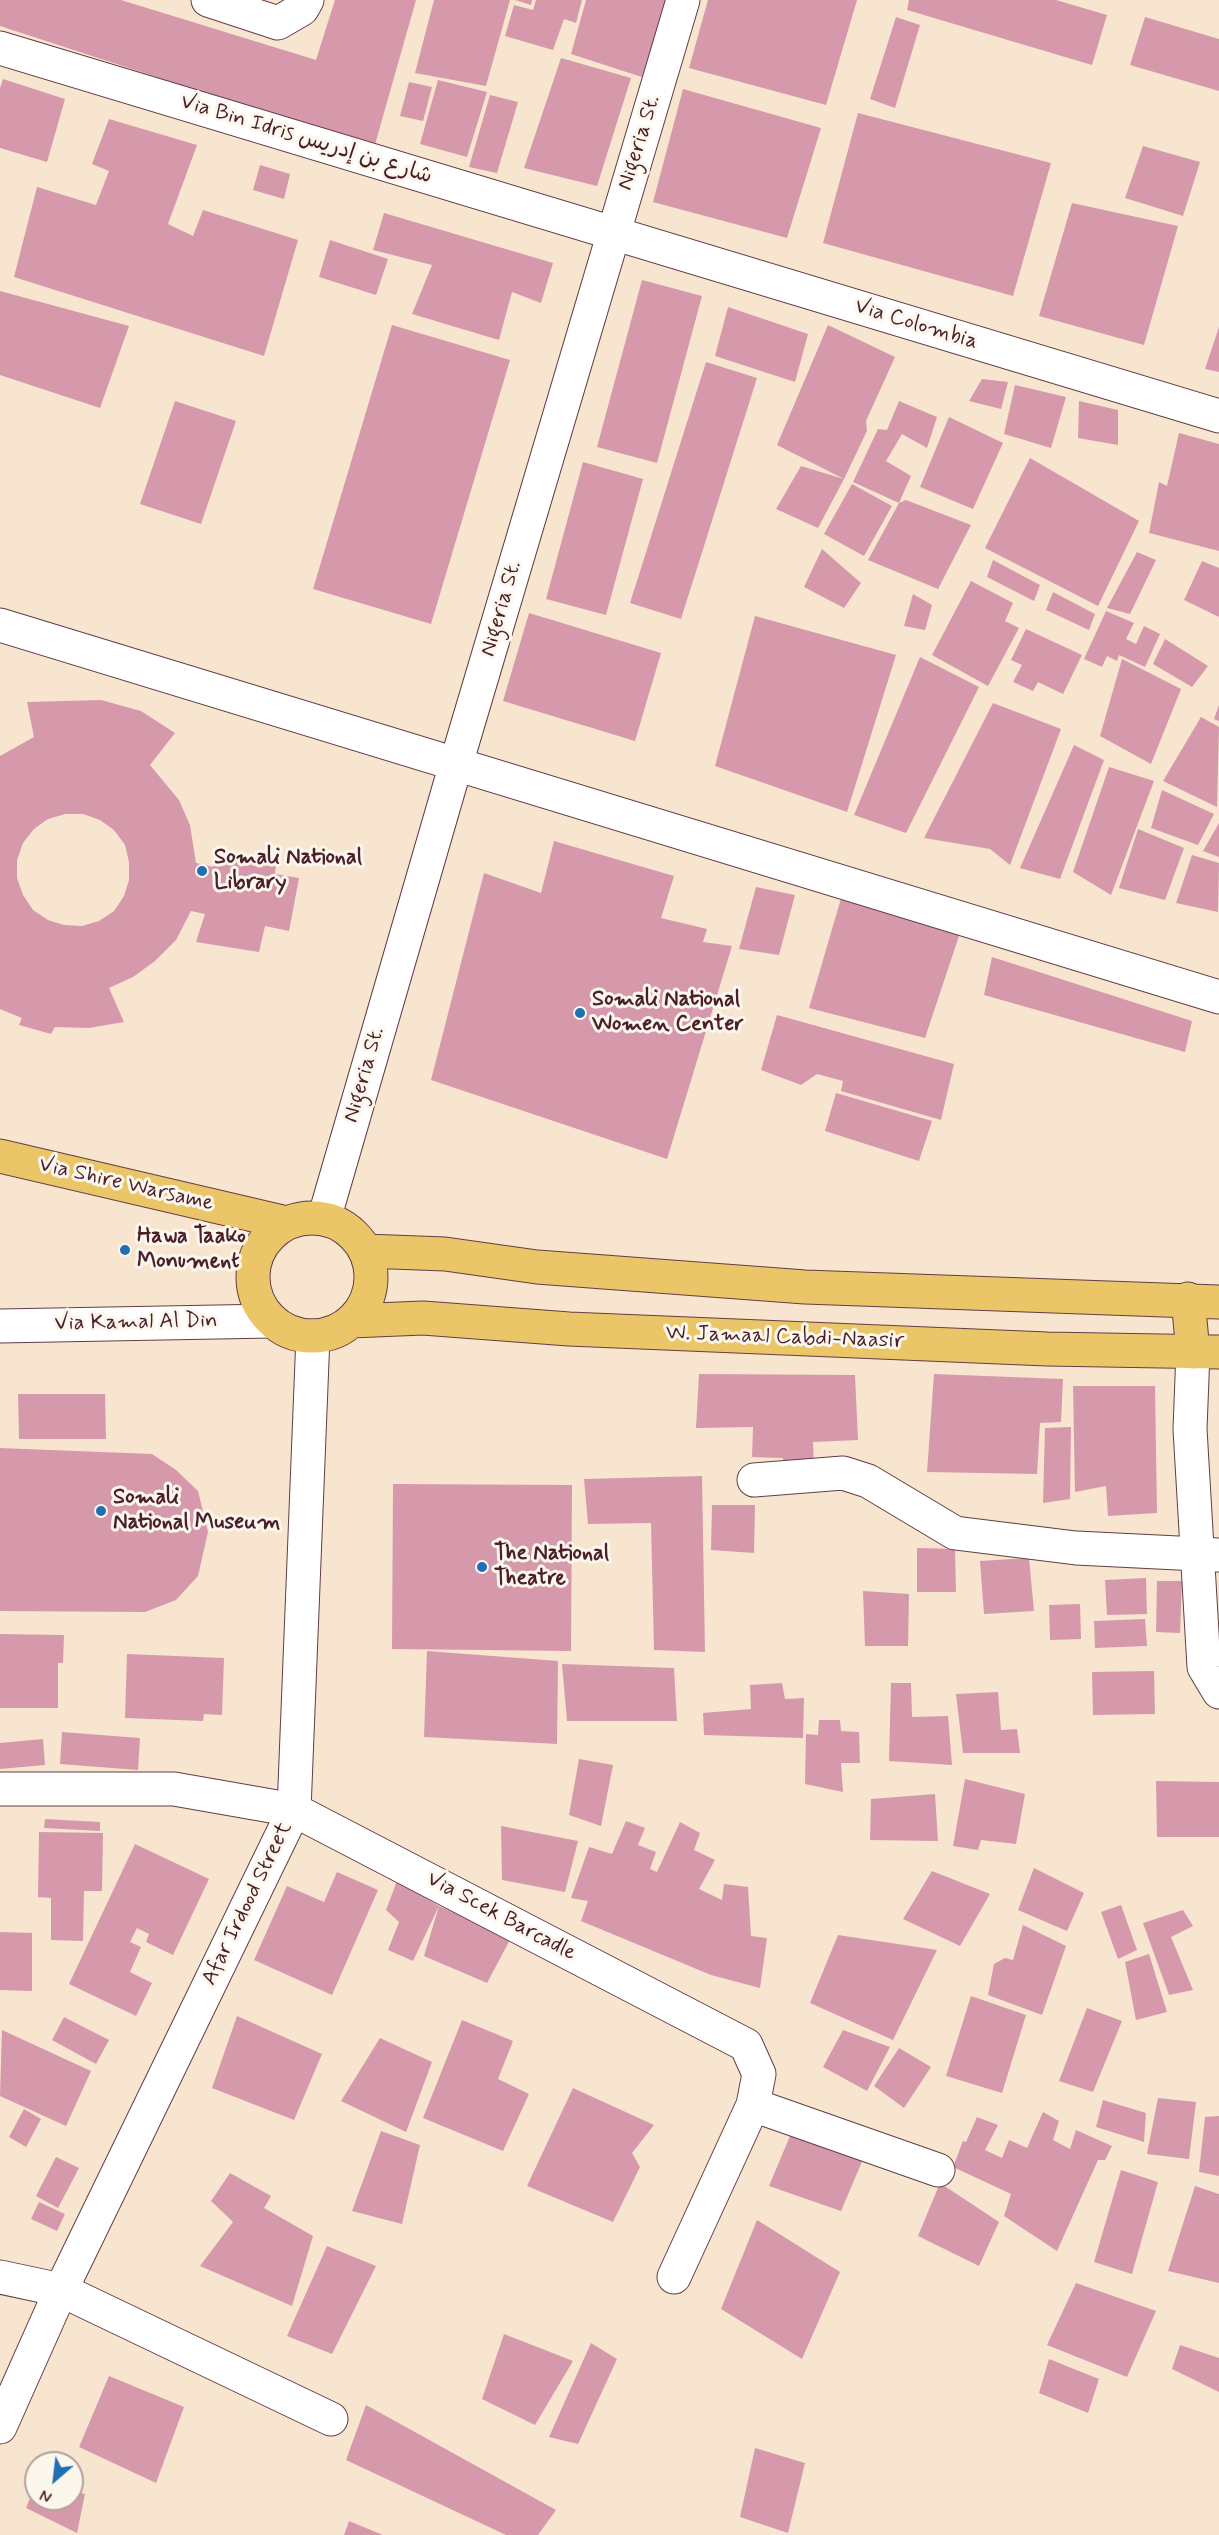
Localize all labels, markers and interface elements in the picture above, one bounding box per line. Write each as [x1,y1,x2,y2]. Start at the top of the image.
street label: Via Bin Idris شارع بن إدريس [177,89,435,191]
street label: Nigeria St. [613,92,667,194]
street label: Via Colombia [851,294,981,356]
street label: Nigeria St. [476,558,528,660]
place label: Somali National Library [214,845,362,896]
marker: Somali National Library [195,864,209,878]
place label: Somali National Women Center [592,987,744,1038]
marker: Somali National Women Center [573,1006,587,1020]
street label: Nigeria St. [339,1024,391,1126]
street label: Via Shire Warsame [36,1152,216,1218]
place label: Hawa Taako Monument [137,1224,246,1276]
marker: Hawa Taako Monument [118,1243,132,1257]
street label: Via Kamal Al Din [54,1308,218,1338]
street label: W. Jamaal Cabdi-Naasir [665,1321,905,1355]
place label: Somali National Museum [113,1485,280,1536]
marker: Somali National Museum [94,1504,108,1518]
place label: The National Theatre [494,1541,609,1592]
marker: The National Theatre [475,1560,489,1574]
street label: Afar Irdood Street [197,1818,299,1990]
street label: Via Scek Barcadle [422,1867,580,1967]
north arrow [24,2451,84,2511]
text: N [37,2484,56,2507]

